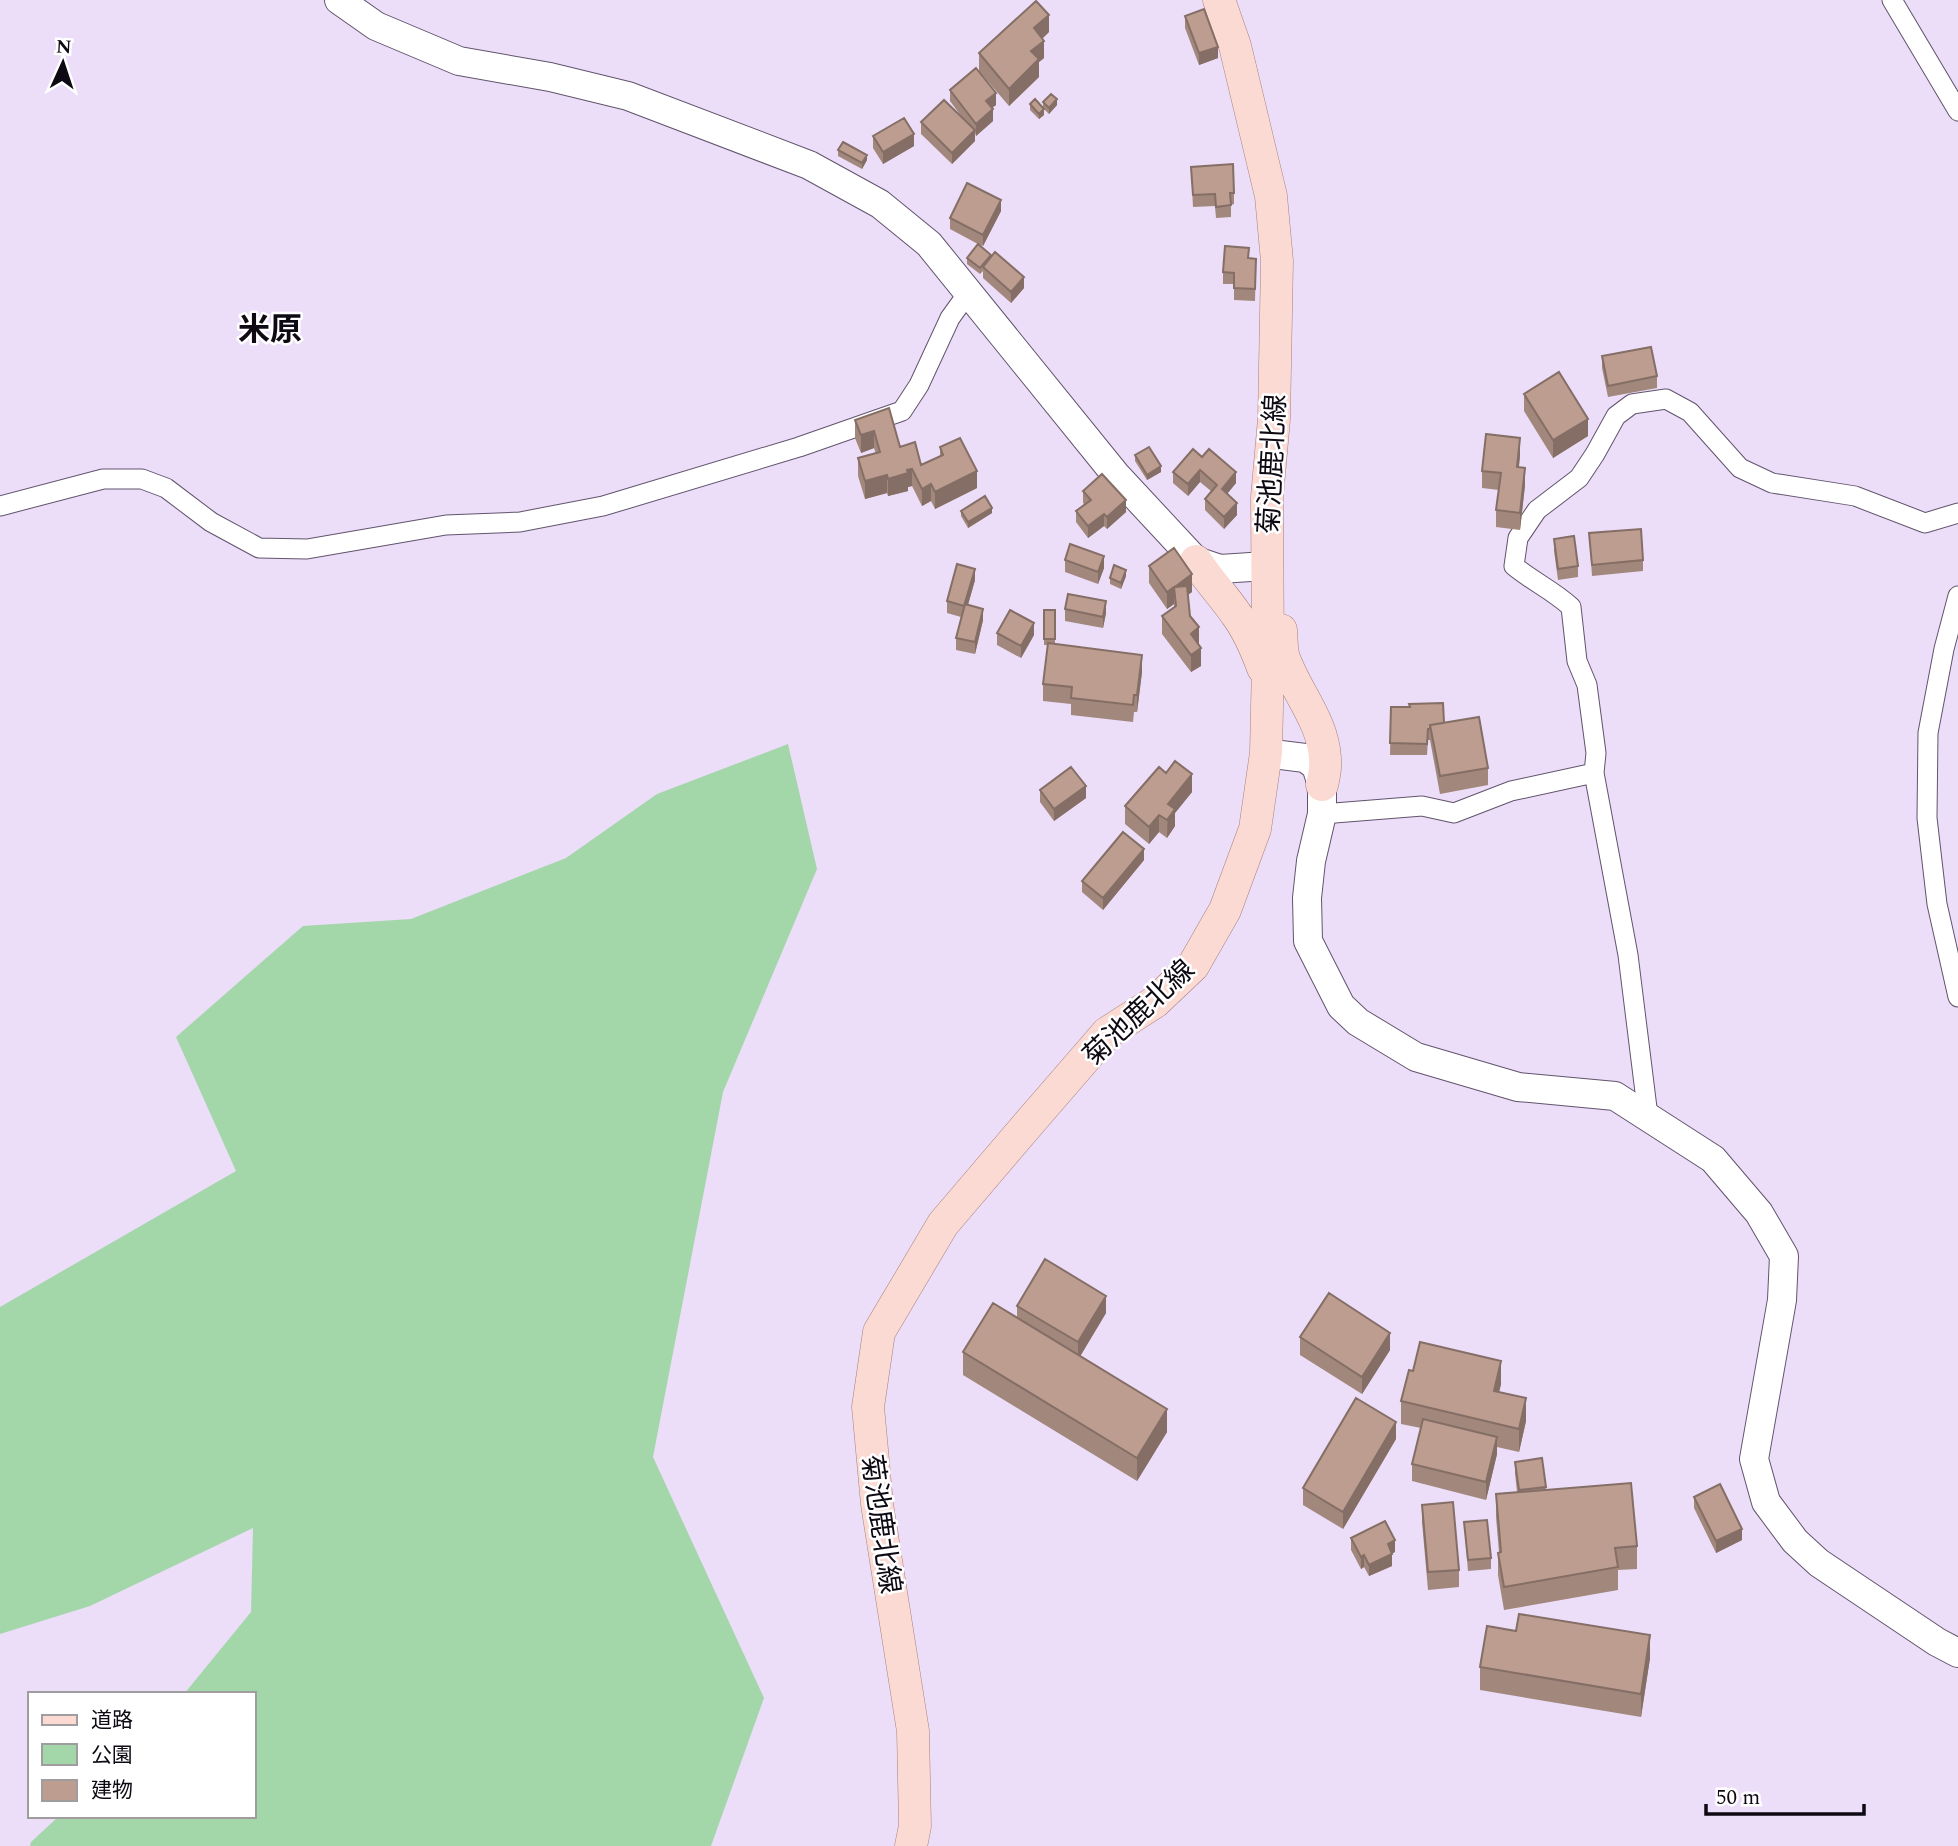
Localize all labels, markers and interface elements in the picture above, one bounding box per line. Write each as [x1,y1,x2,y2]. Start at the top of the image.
north arrow [28,28,98,98]
text: N [55,33,72,62]
district label: 米原 [238,306,302,355]
street label: 菊池鹿北線 [1247,393,1298,535]
street label: 菊池鹿北線 [1073,950,1205,1077]
street label: 菊池鹿北線 [849,1452,912,1597]
legend [28,1692,256,1818]
text: 道路 [91,1705,133,1737]
text: 公園 [91,1740,133,1772]
scale bar [1706,1772,1864,1816]
text: 建物 [91,1775,133,1807]
text: 50 m [1716,1782,1760,1814]

